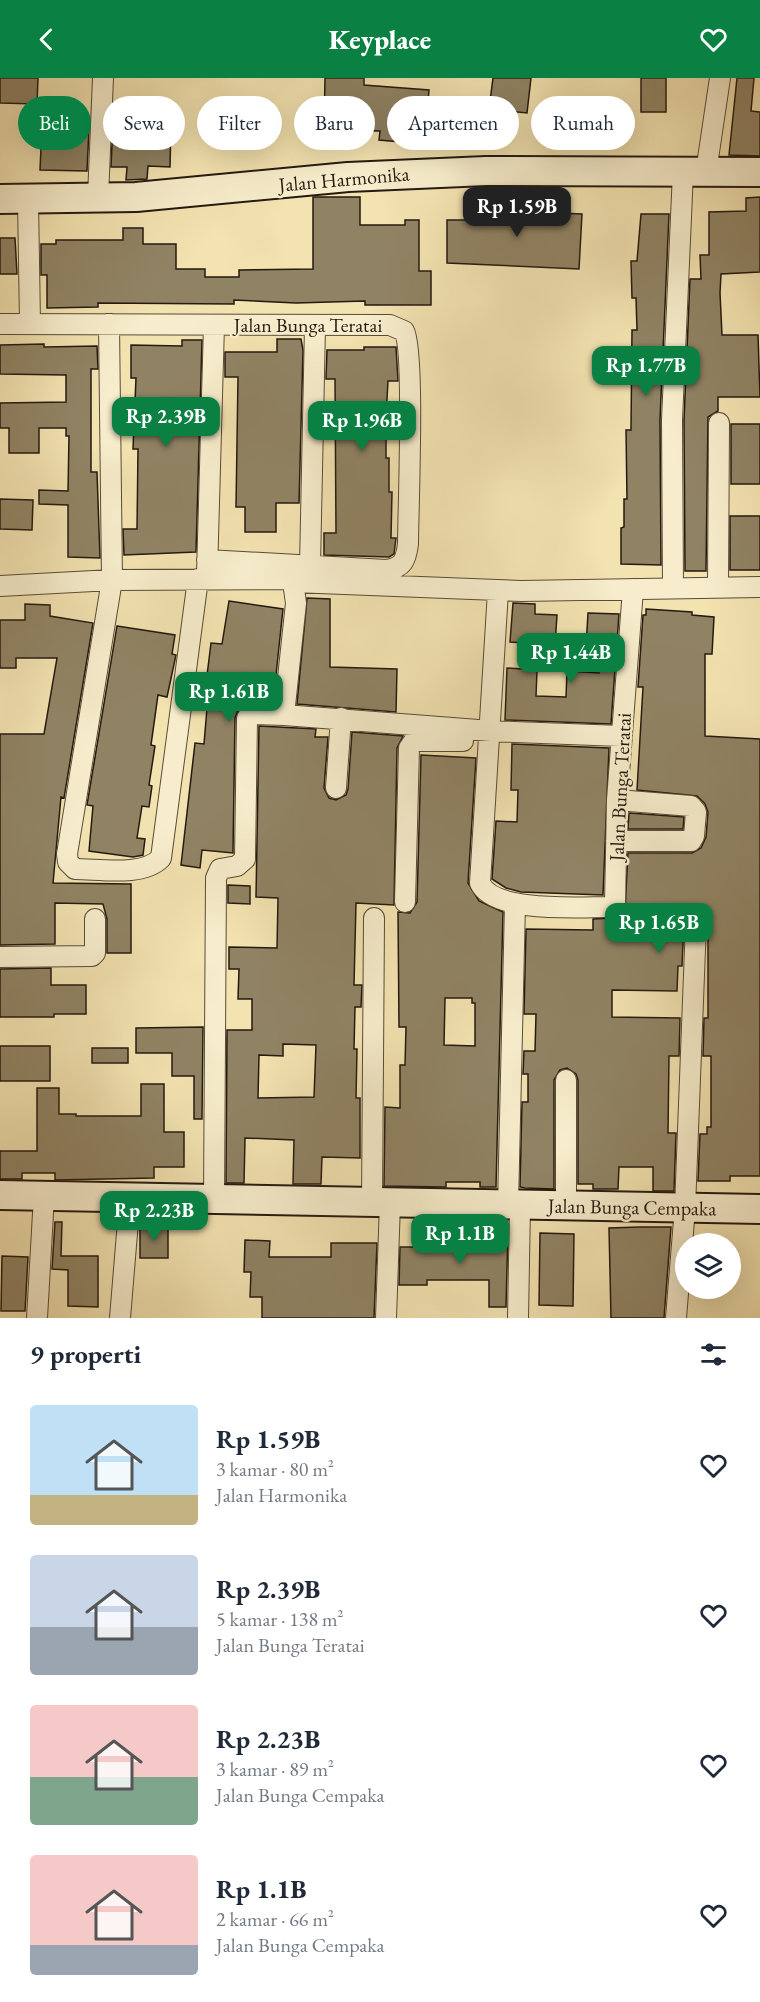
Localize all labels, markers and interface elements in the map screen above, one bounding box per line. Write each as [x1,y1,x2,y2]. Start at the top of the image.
text: Keyplace [329,22,431,57]
icon: back [30,23,63,56]
icon: heart [697,23,730,56]
chip: Beli [18,96,91,150]
chip: Sewa [103,96,185,150]
chip: Filter [197,96,282,150]
chip: Baru [294,96,375,150]
chip: Apartemen [387,96,519,150]
chip: Rumah [531,96,635,150]
street label: Jalan Harmonika [275,160,411,198]
pin: Rp 1.59B [455,187,579,238]
text: Rp 1.59B [477,193,557,219]
street label: Jalan Bunga Teratai [232,312,382,338]
pin: Rp 1.77B [584,346,708,397]
text: Rp 1.77B [606,352,686,378]
pin: Rp 2.39B [104,397,228,448]
pin: Rp 1.96B [300,401,424,452]
text: Rp 2.39B [126,403,206,429]
text: Rp 1.96B [322,407,402,433]
pin: Rp 1.44B [509,633,633,684]
text: Rp 1.44B [531,639,611,665]
pin: Rp 1.61B [167,672,291,723]
text: Rp 1.61B [189,678,269,704]
street label: Jalan Bunga Teratai [603,712,637,864]
pin: Rp 1.65B [597,903,721,954]
text: Rp 1.65B [619,909,699,935]
pin: Rp 2.23B [92,1191,216,1242]
street label: Jalan Bunga Cempaka [546,1192,716,1221]
text: Rp 2.23B [114,1197,194,1223]
pin: Rp 1.1B [405,1214,515,1265]
text: Rp 1.1B [425,1220,495,1246]
map controls [675,1233,741,1299]
button: layers [675,1233,741,1299]
text: 9 properti [30,1337,141,1371]
icon: filters [697,1338,730,1371]
text: Rp 1.59B [216,1422,320,1456]
icon: home [78,1429,150,1501]
icon: heart [697,1449,730,1482]
text: 3 kamar · 80 m² [216,1456,334,1482]
text: Jalan Harmonika [216,1482,347,1508]
text: Rp 2.39B [216,1572,320,1606]
icon: home [78,1579,150,1651]
icon: heart [697,1599,730,1632]
text: 5 kamar · 138 m² [216,1606,344,1632]
text: Jalan Bunga Teratai [216,1632,365,1658]
text: Rp 2.23B [216,1722,320,1756]
icon: home [78,1729,150,1801]
icon: heart [697,1749,730,1782]
text: 3 kamar · 89 m² [216,1756,334,1782]
text: Jalan Bunga Cempaka [216,1782,385,1808]
text: Rp 1.1B [216,1872,306,1906]
icon: home [78,1879,150,1951]
icon: heart [697,1899,730,1932]
text: 2 kamar · 66 m² [216,1906,334,1932]
text: Jalan Bunga Cempaka [216,1932,385,1958]

